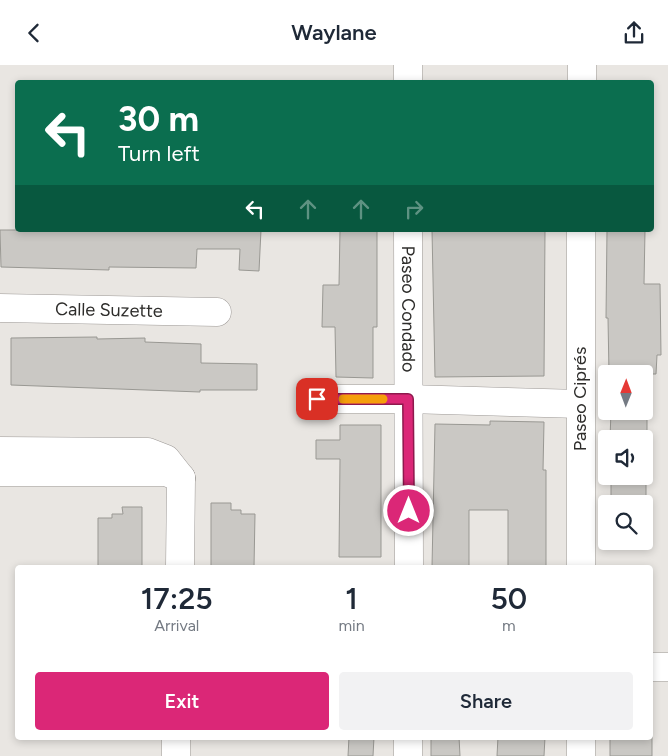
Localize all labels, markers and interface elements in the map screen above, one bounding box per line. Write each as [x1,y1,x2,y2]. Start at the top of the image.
icon: back [20,19,48,47]
text: Waylane [291,19,377,46]
icon: share [620,19,648,47]
text: 30 m [118,98,199,140]
icon: left [35,100,100,165]
text: Turn left [118,140,200,167]
icon: left [241,195,269,223]
icon: ahead [294,195,322,223]
icon: ahead [347,195,375,223]
icon: right [400,195,428,223]
street label: Paseo Condado [397,246,419,372]
street label: Calle Suzette [55,298,163,322]
street label: Paseo Ciprés [569,347,591,451]
north arrow [598,365,652,420]
map controls [598,365,653,550]
pin [296,378,338,420]
icon: arrive [303,385,331,413]
button: sound [598,430,653,485]
position arrow [382,484,434,536]
button: search [598,495,653,550]
text: 17:25 [141,580,213,617]
text: 1 [345,580,358,617]
text: 50 [491,580,527,617]
text: Arrival [154,616,199,635]
text: min [338,616,365,635]
text: m [502,616,516,635]
button: Exit [35,672,329,730]
button: Share [339,672,633,730]

